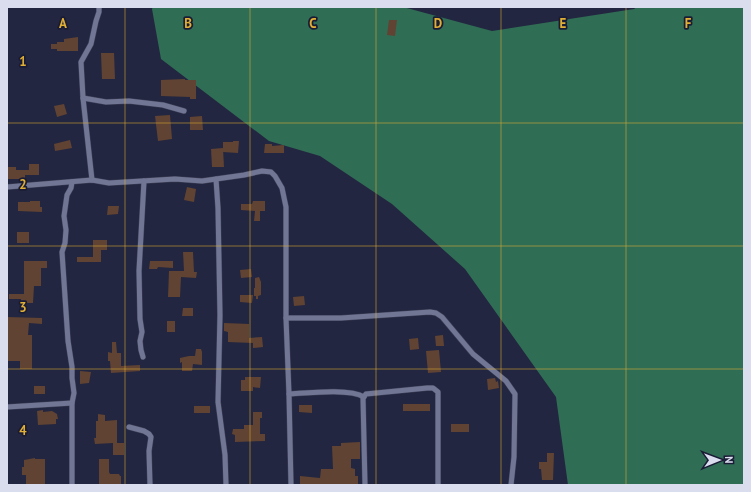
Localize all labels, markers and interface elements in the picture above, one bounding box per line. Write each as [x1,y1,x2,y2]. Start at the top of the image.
text: A [59,15,67,32]
text: B [184,15,192,32]
text: C [309,15,317,32]
text: D [434,15,442,32]
text: E [560,15,567,32]
text: F [685,15,692,32]
text: 1 [19,53,27,70]
text: 2 [19,176,27,193]
text: 3 [19,299,27,316]
text: 4 [19,422,27,439]
north arrow [699,440,739,480]
text: N [722,456,736,464]

